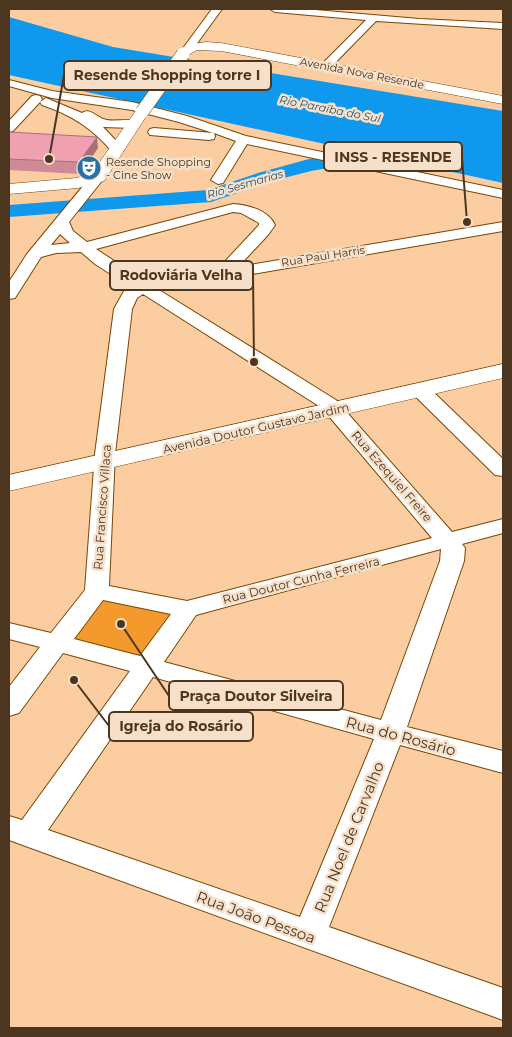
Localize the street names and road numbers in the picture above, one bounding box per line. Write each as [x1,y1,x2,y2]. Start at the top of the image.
street label: Avenida Nova Resende [299,54,426,92]
street label: Rua Paul Harris [280,242,366,270]
street label: Avenida Doutor Gustavo Jardim [161,399,351,457]
street label: Rua Ezequiel Freire [348,427,436,525]
street label: Rua Francisco Villaca [90,444,114,570]
street label: Rua Doutor Cunha Ferreira [221,553,381,607]
street label: Rua do Rosário [344,712,458,760]
street label: Rua Noel de Carvalho [310,759,388,915]
street label: Rua João Pessoa [194,887,318,947]

